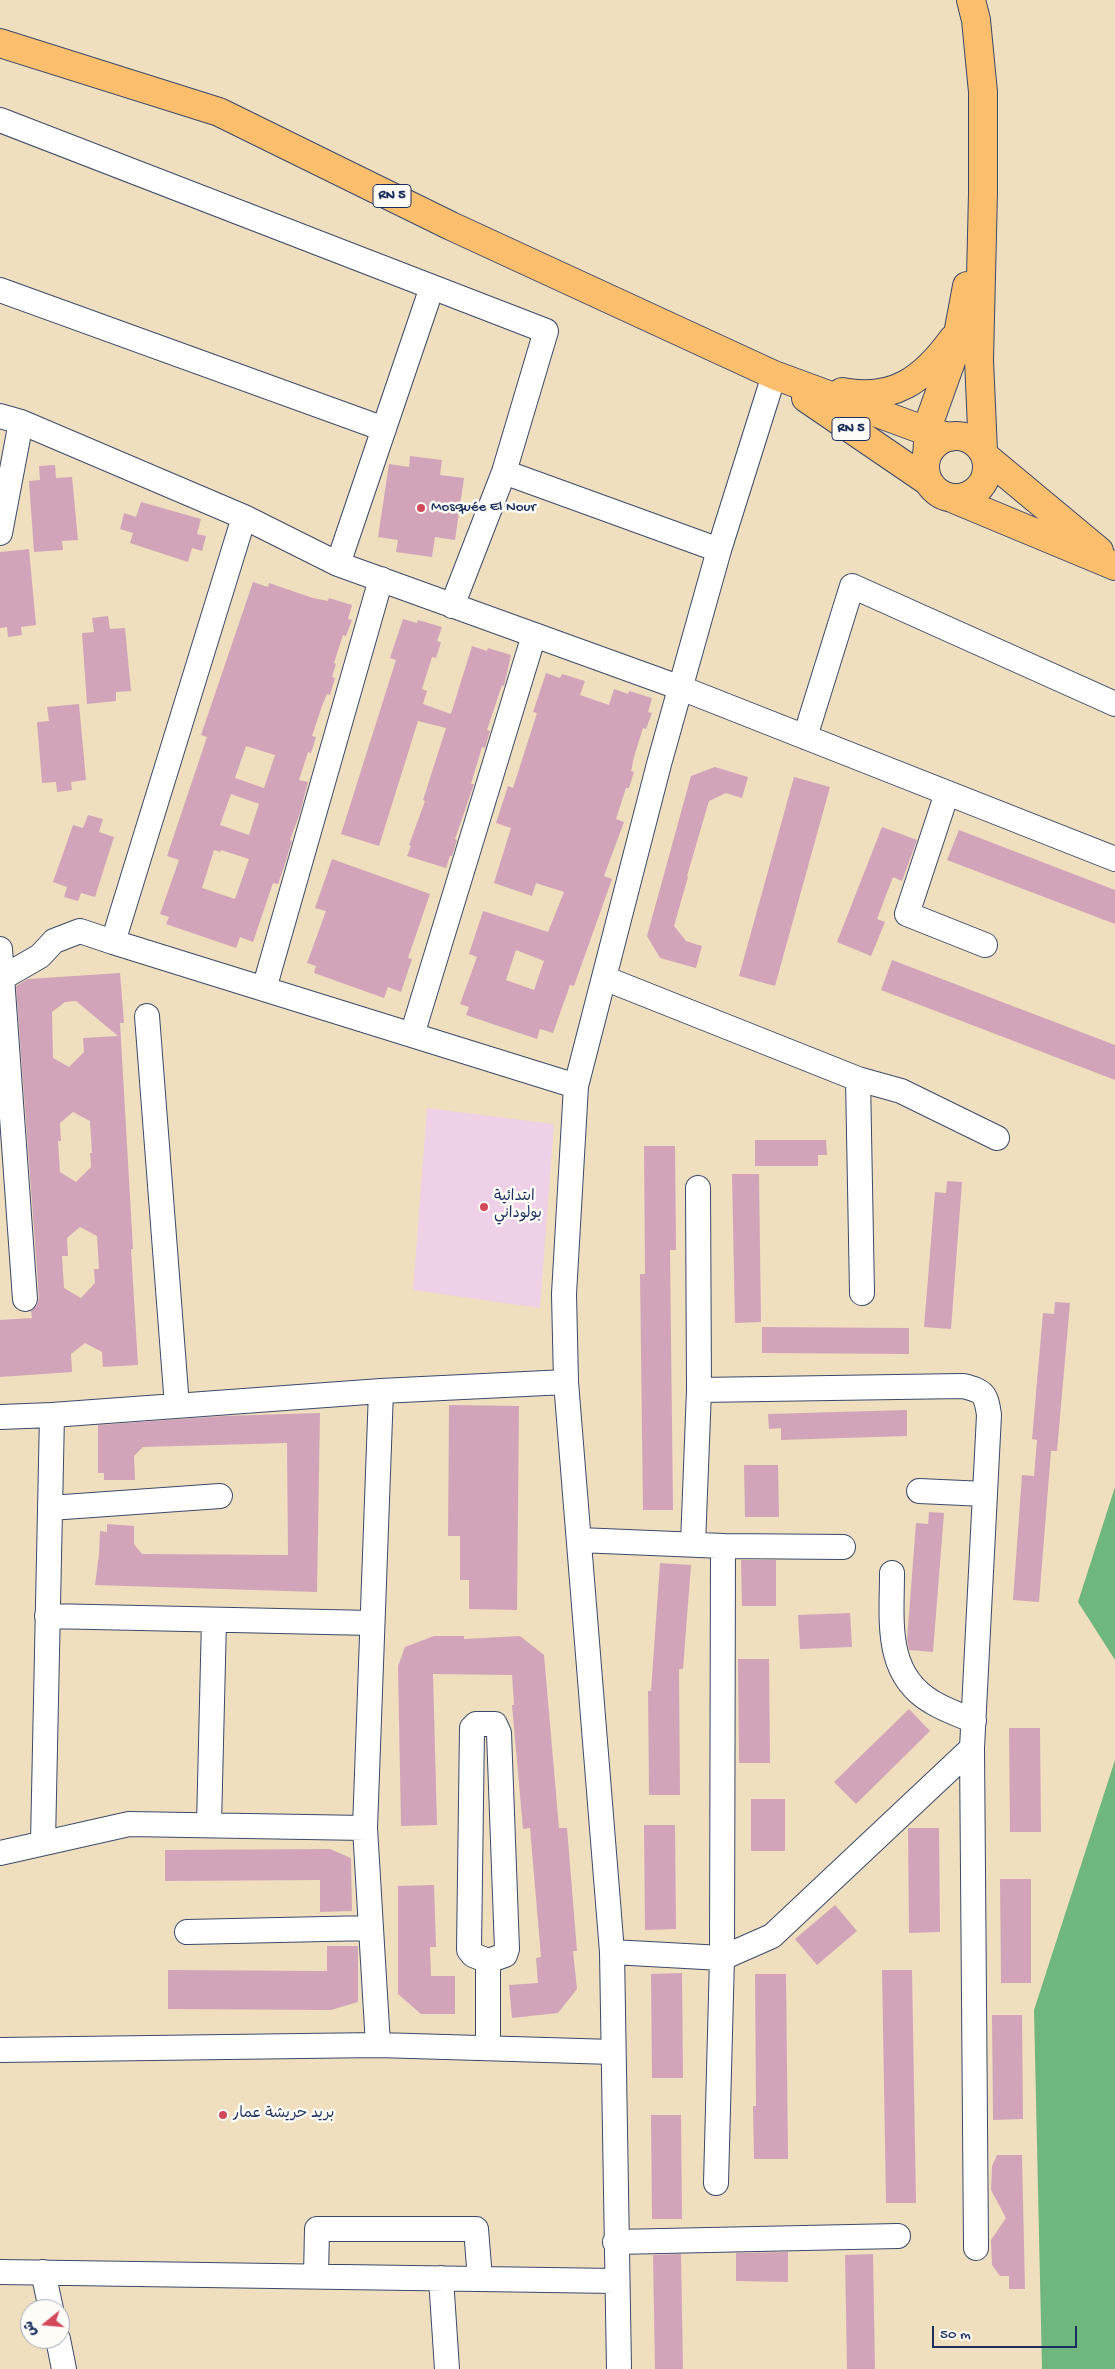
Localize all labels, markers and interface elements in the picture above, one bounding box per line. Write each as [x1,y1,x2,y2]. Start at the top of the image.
road number: RN 5 [373,185,411,208]
road number: RN 5 [832,418,870,440]
place label: Mosquée El Nour [431,499,536,517]
marker: Mosquée El Nour [415,502,427,514]
place label: ابتدائية بولوداني [494,1189,542,1224]
marker: ابتدائية بولوداني [478,1201,490,1213]
place label: بريد حريشة عمار [233,2106,334,2124]
marker: بريد حريشة عمار [217,2109,229,2121]
north arrow [20,2299,70,2349]
scale bar [935,2316,1080,2348]
text: ش [21,2318,42,2338]
text: 50 m [940,2326,971,2344]

